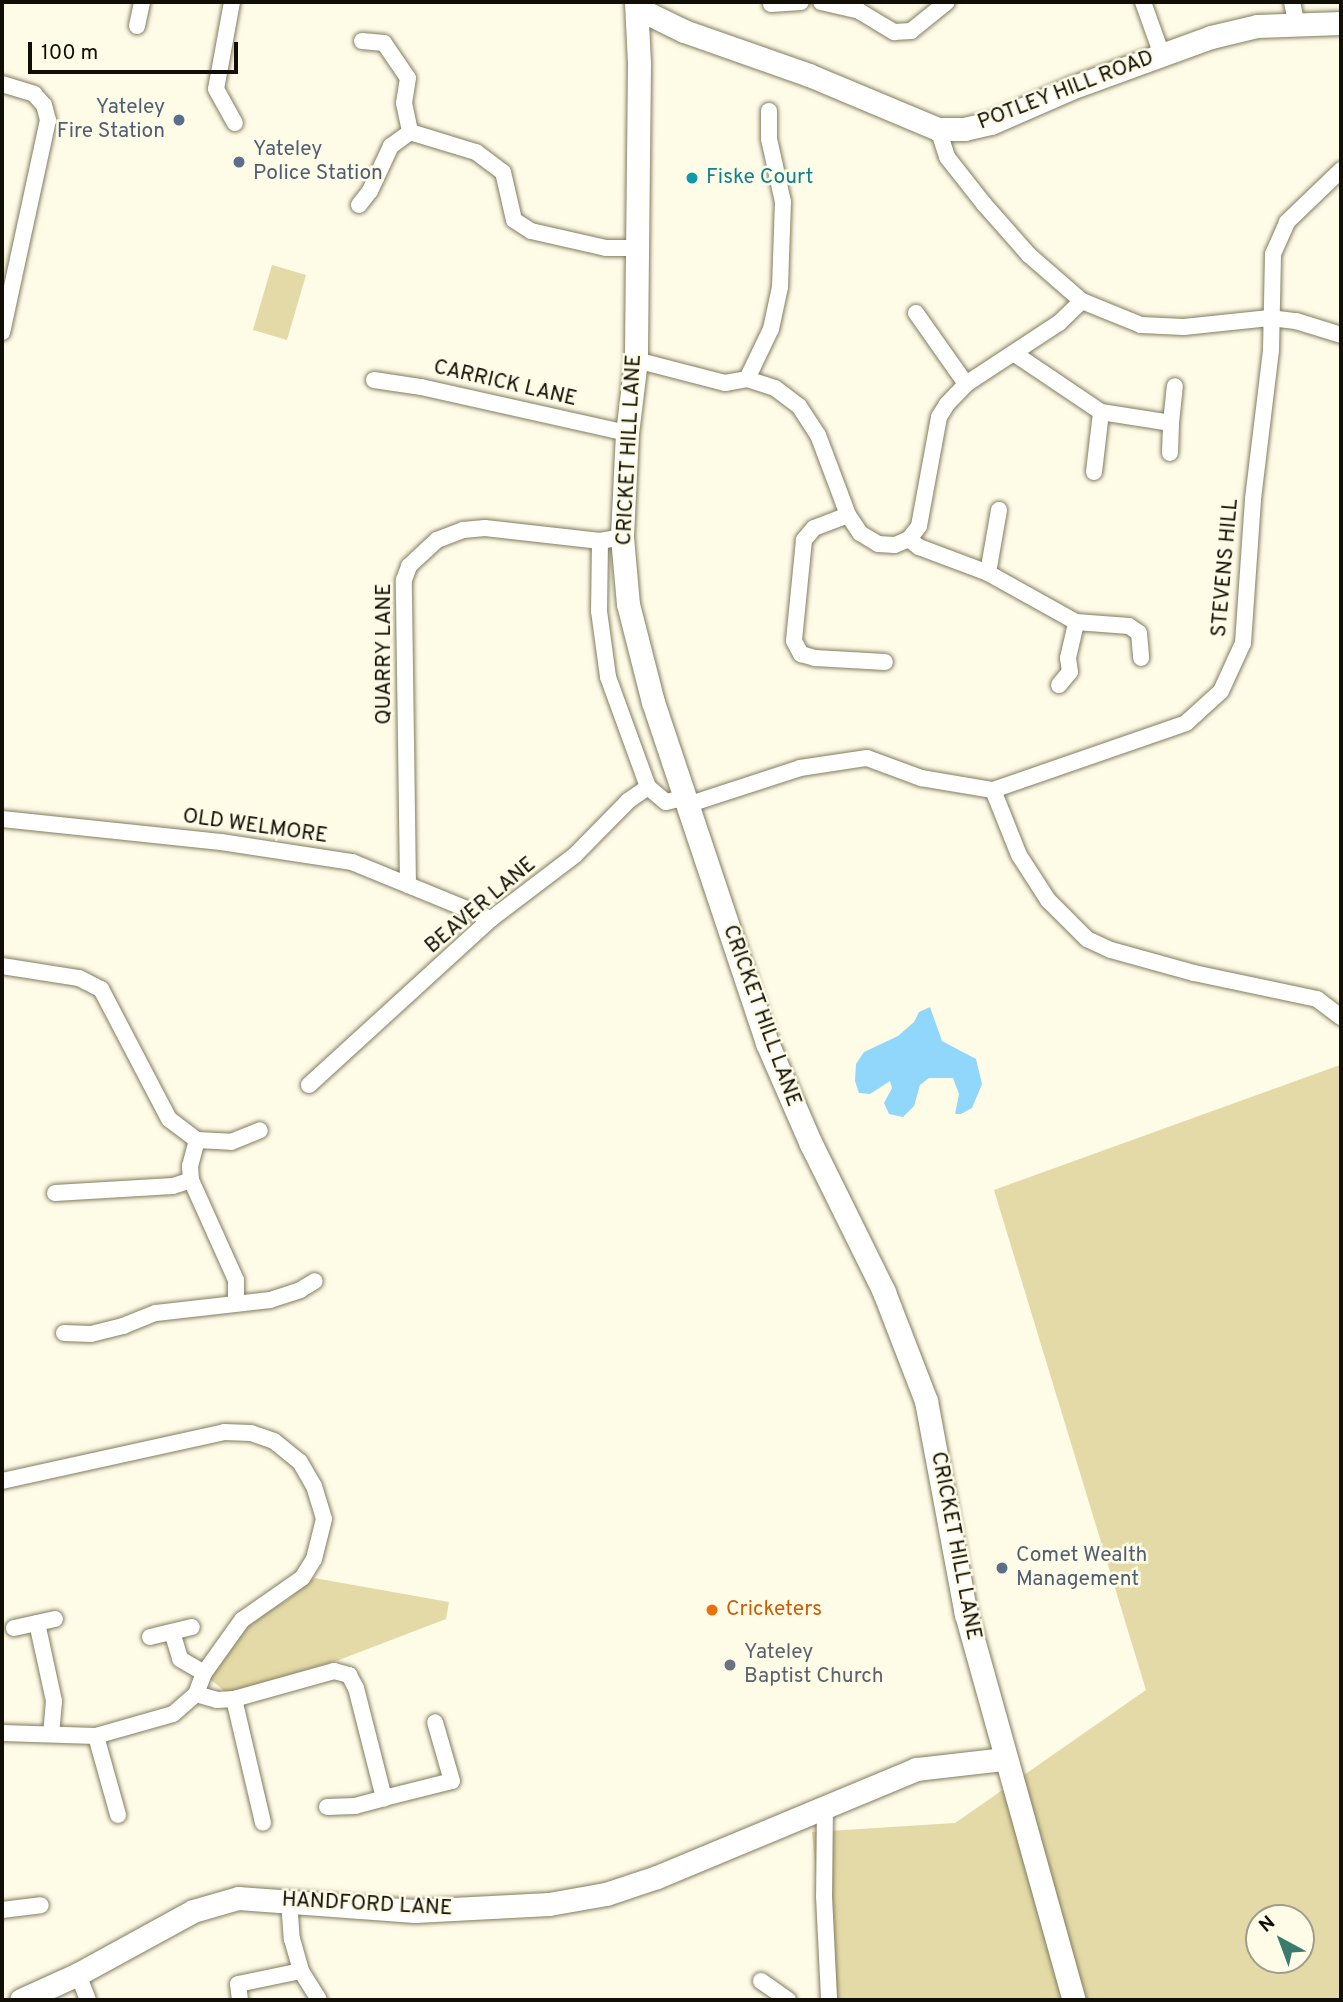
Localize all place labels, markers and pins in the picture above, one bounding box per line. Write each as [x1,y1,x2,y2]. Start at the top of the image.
place label: Yateley Fire Station [57,95,165,145]
marker: Yateley Fire Station [171,112,187,128]
place label: Yateley Police Station [253,137,383,187]
marker: Yateley Police Station [231,154,247,170]
place label: Fiske Court [706,165,814,191]
marker: Fiske Court [684,170,700,186]
place label: Comet Wealth Management [1016,1543,1148,1593]
marker: Comet Wealth Management [994,1560,1010,1576]
place label: Cricketers [726,1597,822,1623]
marker: Cricketers [704,1602,720,1618]
place label: Yateley Baptist Church [744,1640,884,1690]
marker: Yateley Baptist Church [722,1657,738,1673]

